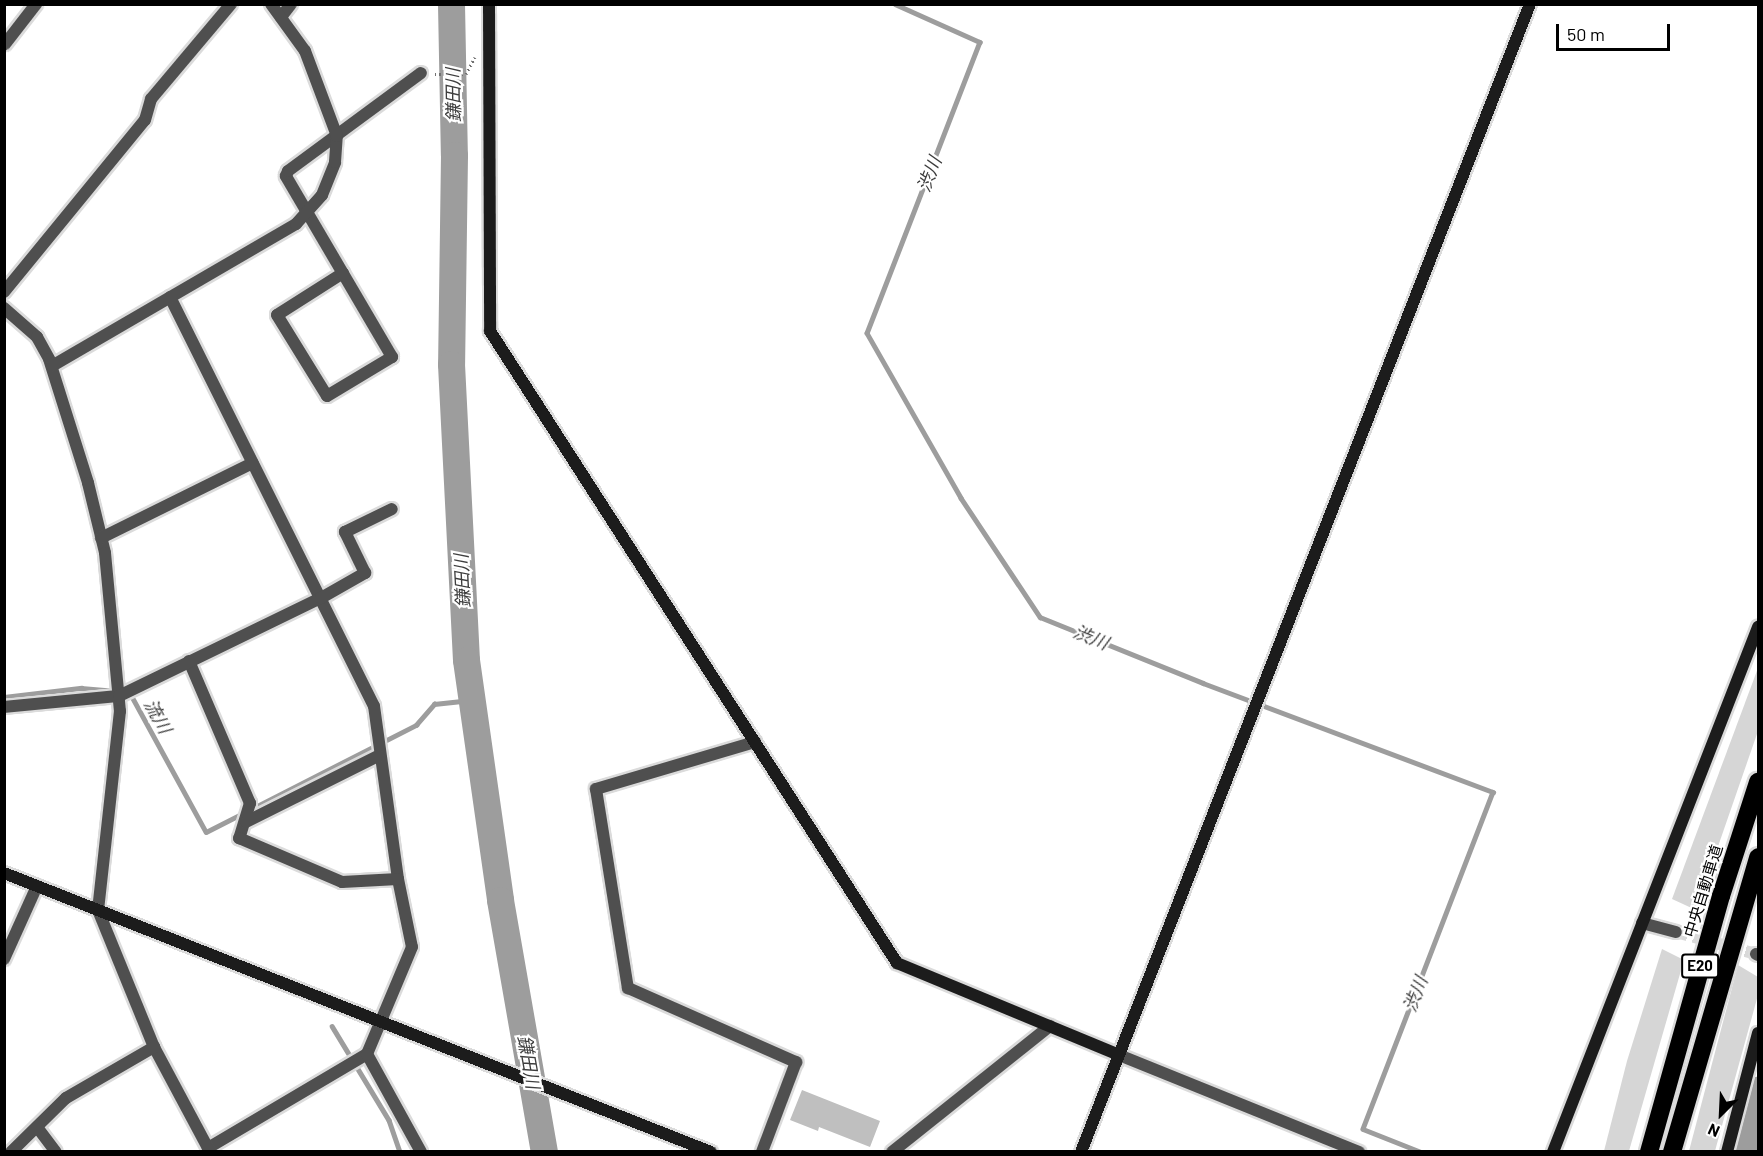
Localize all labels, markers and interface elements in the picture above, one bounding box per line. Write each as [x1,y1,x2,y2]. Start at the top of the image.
scale bar [1559,12,1673,50]
text: 50 m [1567,23,1605,45]
water label: 鎌田川 [442,68,464,122]
water label: 渋川 [912,153,946,195]
water label: 鎌田川 [450,553,474,609]
water label: 渋川 [1070,620,1112,654]
water label: 流川 [140,695,176,737]
street label: 中央自動車道 [1680,842,1726,940]
road number: E20 [1680,954,1720,978]
water label: 渋川 [1398,973,1432,1015]
water label: 鎌田川 [514,1034,544,1090]
north arrow [1691,1084,1751,1144]
text: N [1705,1120,1722,1142]

